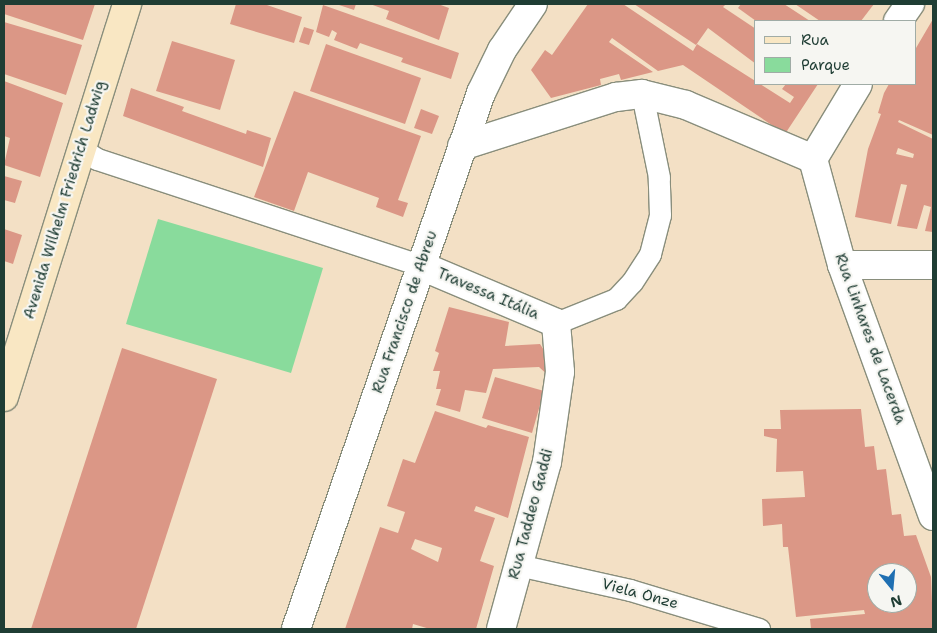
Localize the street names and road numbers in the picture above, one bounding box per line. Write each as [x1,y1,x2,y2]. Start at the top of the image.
street label: Avenida Wilhelm Friedrich Ladwig [20,79,110,321]
street label: Rua Francisco de Abreu [369,228,441,396]
street label: Rua Linhares de Lacerda [831,251,909,427]
street label: Travessa Itália [434,264,542,324]
street label: Rua Taddeo Gaddi [505,447,557,581]
street label: Viela Onze [600,575,680,613]

